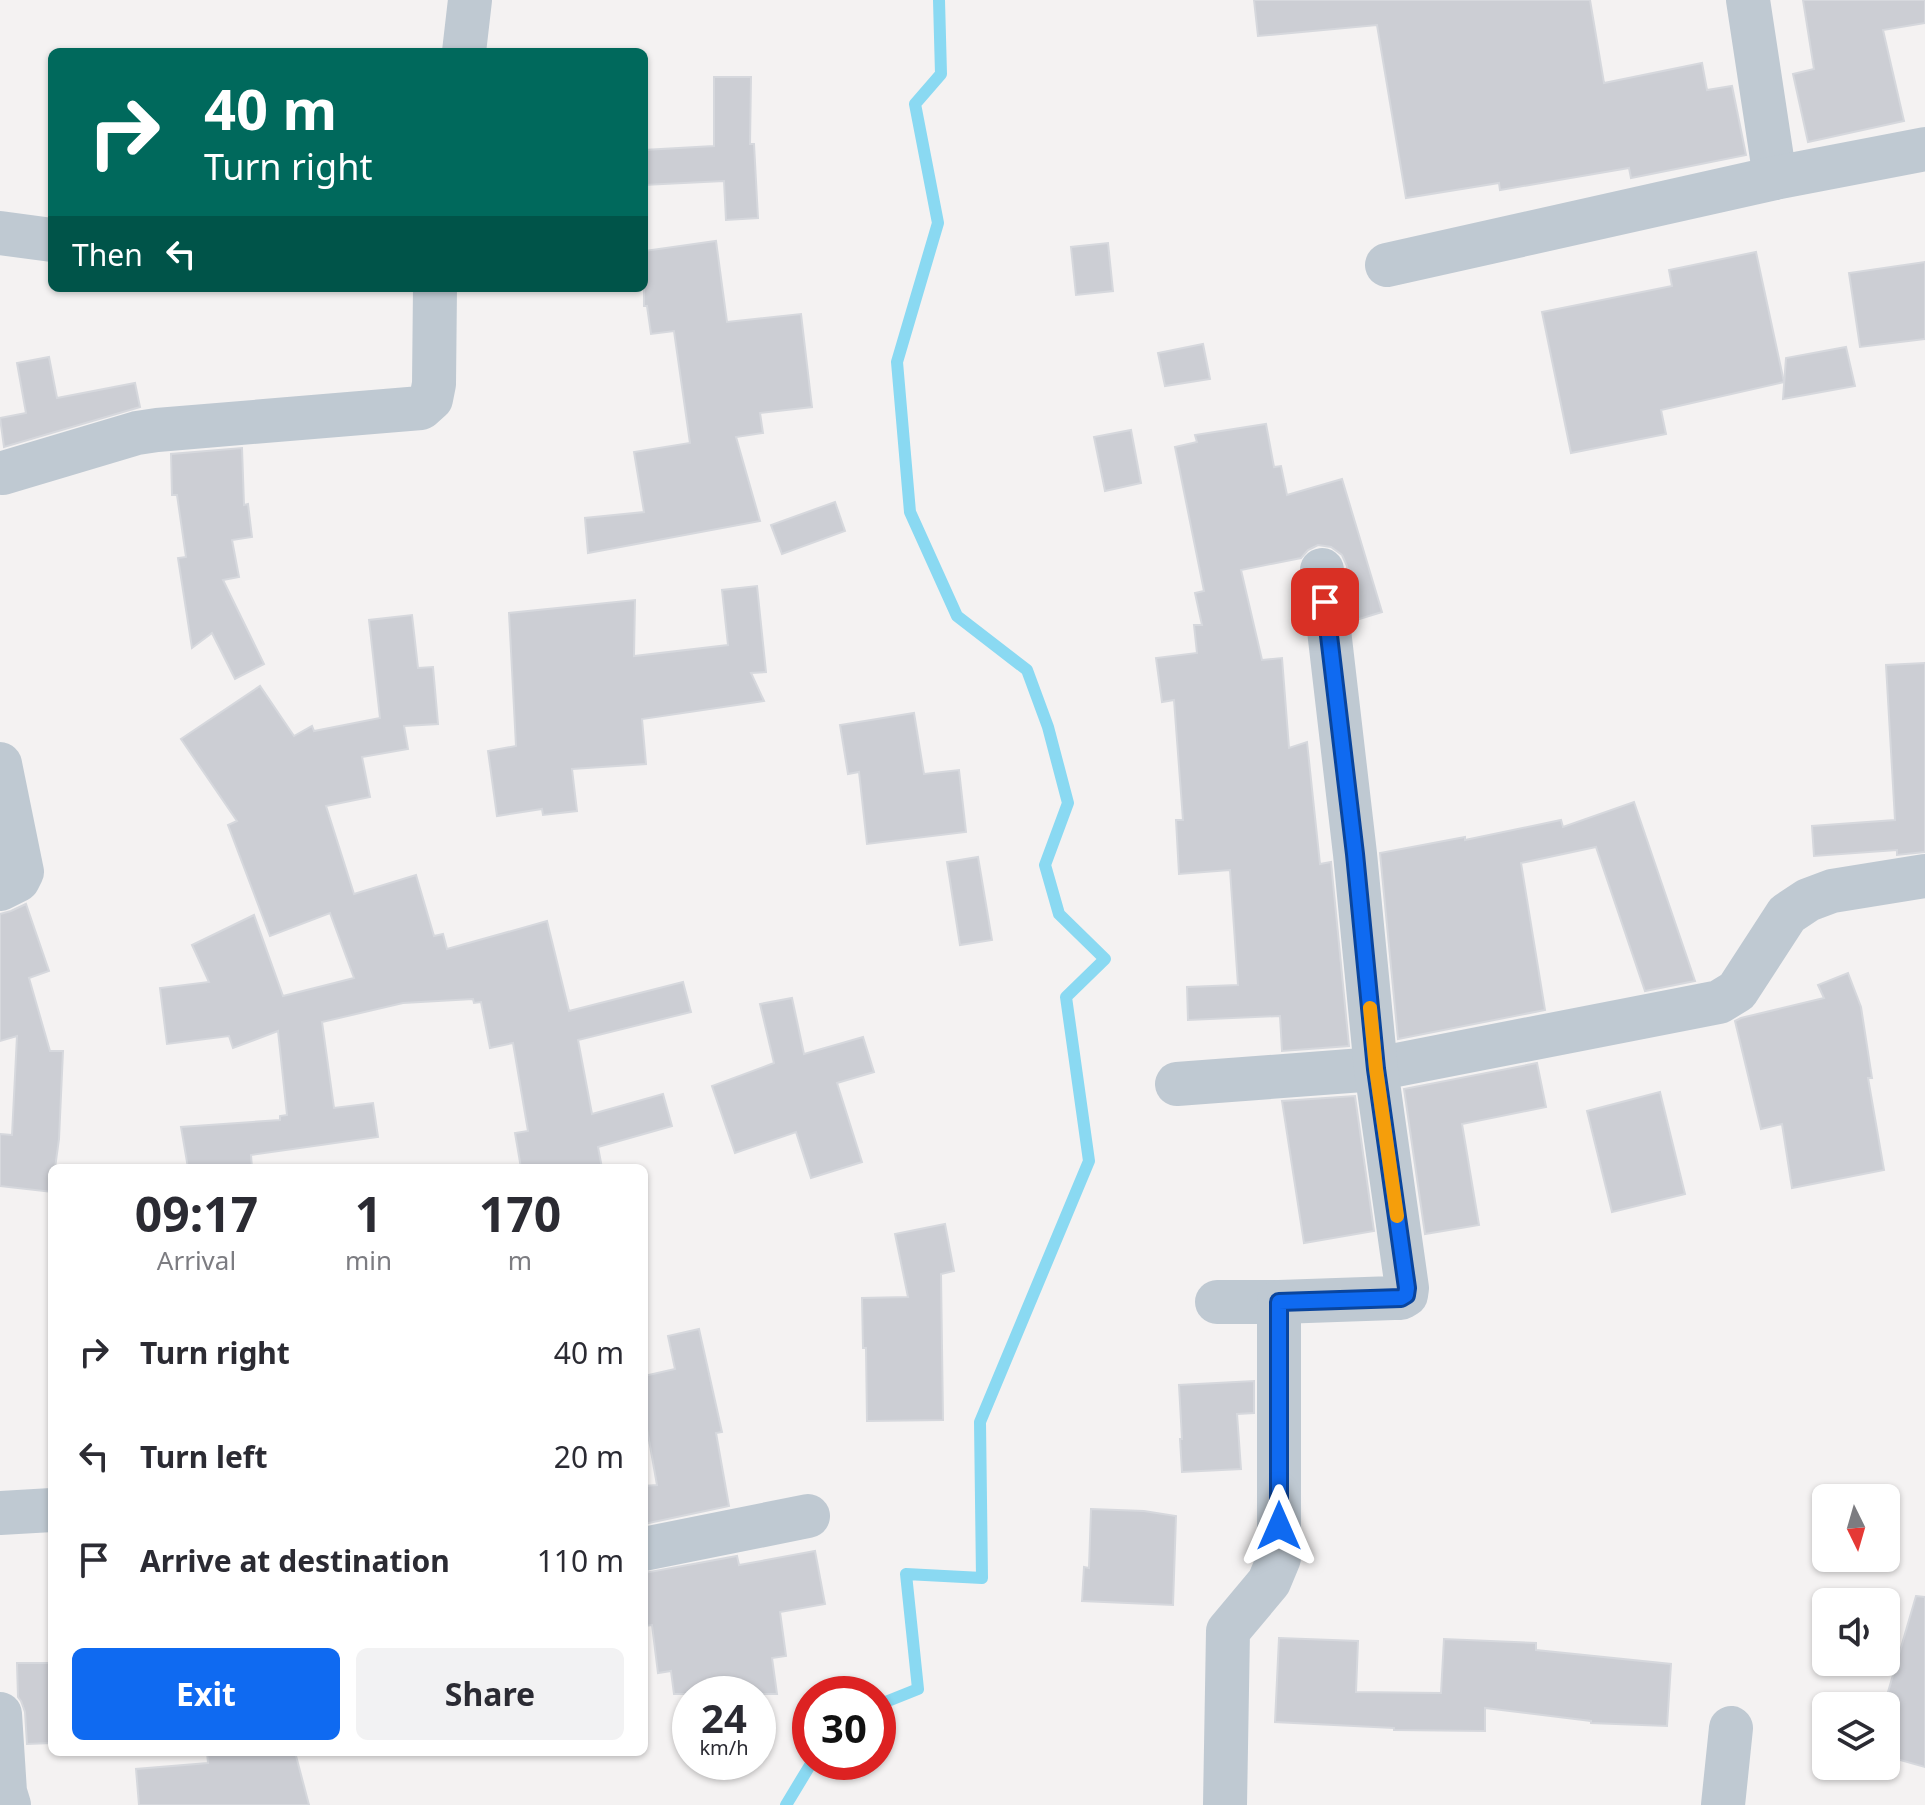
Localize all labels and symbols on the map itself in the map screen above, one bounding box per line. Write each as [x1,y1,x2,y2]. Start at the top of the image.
pin [1291,568,1359,636]
position arrow [1237,1484,1321,1568]
north arrow [1812,1484,1900,1572]
speed limit sign: 30 [792,1676,896,1780]

